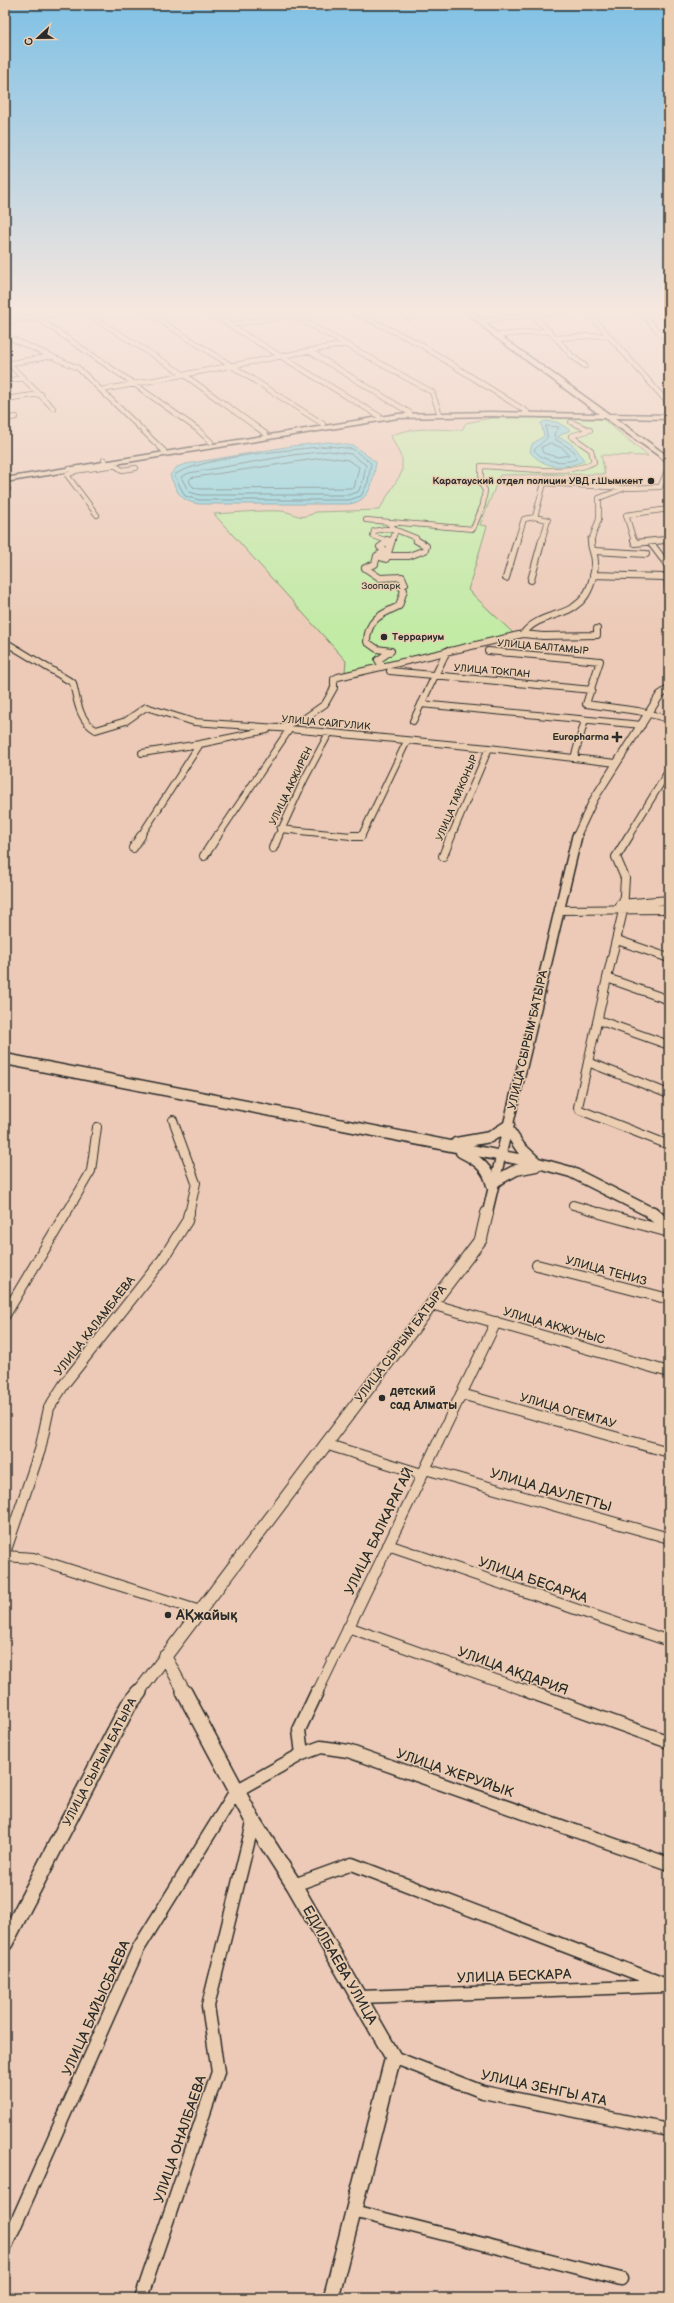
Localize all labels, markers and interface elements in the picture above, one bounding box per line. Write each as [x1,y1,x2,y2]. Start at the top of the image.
north arrow [18,18,58,58]
text: С [22,35,37,48]
place label: Каратауский отдел полиции УВД г.Шымкент [433,475,643,487]
marker: Каратауский отдел полиции УВД г.Шымкент [646,476,656,486]
park label: Зоопарк [362,580,401,592]
place label: Террариум [392,631,445,643]
marker: Террариум [379,632,389,642]
street label: УЛИЦА БАЛТАМЫР [497,637,590,657]
street label: УЛИЦА ТОКПАН [453,662,531,680]
street label: УЛИЦА САЙГУЛИК [281,713,371,733]
place label: Europharma [552,731,609,743]
marker: Europharma [612,732,622,742]
street label: УЛИЦА АКЖИРЕН [267,745,315,827]
street label: УЛИЦА ТАЙКОНЫР [433,753,481,843]
street label: УЛИЦА СЫРЫМ БАТЫРА [505,968,552,1111]
street label: УЛИЦА ТЕНИЗ [564,1253,648,1289]
street label: УЛИЦА КАЛАМБАЕВА [51,1273,139,1379]
street label: УЛИЦА СЫРЫМ БАТЫРА [352,1282,450,1406]
street label: УЛИЦА АКЖУНЫС [501,1304,607,1348]
place label: детский сад Алматы [389,1384,457,1413]
street label: УЛИЦА ОГЕМТАУ [518,1390,618,1432]
marker: детский сад Алматы [377,1393,387,1403]
street label: УЛИЦА БАЛКАРАГАЙ [341,1464,417,1598]
street label: УЛИЦА ДАУЛЕТТЫ [488,1464,614,1516]
street label: УЛИЦА БЕСАРКА [476,1553,590,1607]
place label: АҚжайық [175,1607,238,1624]
marker: АҚжайық [163,1610,173,1620]
street label: УЛИЦА АКДАРИЯ [455,1643,571,1699]
street label: УЛИЦА СЫРЫМ БАТЫРА [60,1695,141,1829]
street label: УЛИЦА ЖЕРУЙЫК [394,1745,517,1801]
street label: ЕДИЛБАЕВА УЛИЦА [299,1903,381,2028]
street label: УЛИЦА БАЙЫСБАЕВА [58,1937,134,2078]
street label: УЛИЦА БЕСКАРА [456,1965,572,1986]
street label: УЛИЦА ЗЕНГЫ АТА [479,2066,609,2110]
street label: УЛИЦА ОНАЛБАЕВА [150,2072,210,2205]

